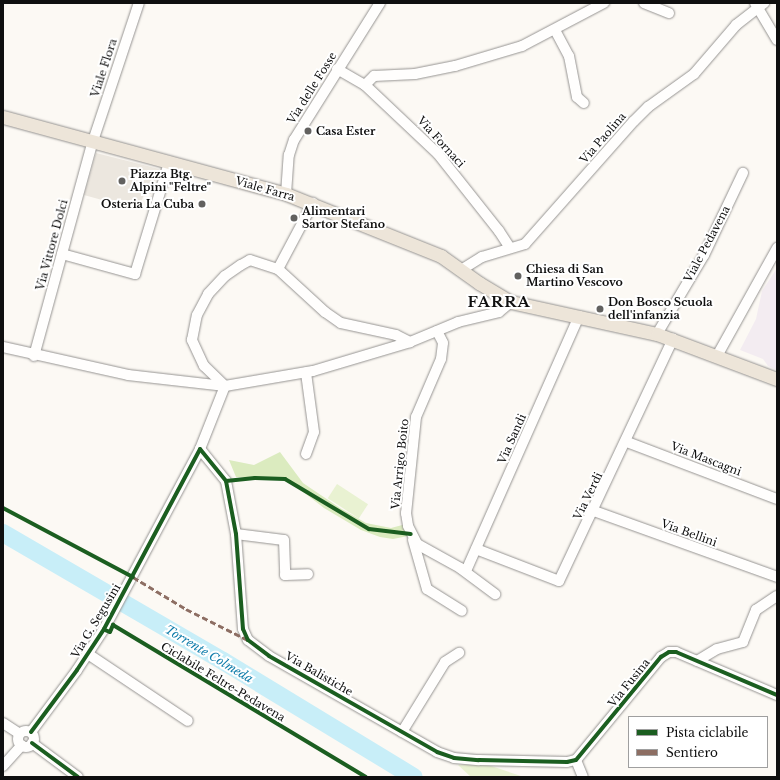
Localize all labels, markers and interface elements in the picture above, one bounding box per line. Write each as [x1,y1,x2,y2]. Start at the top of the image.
street label: Viale Flora [88,37,120,99]
street label: Via delle Fosse [285,50,339,126]
street label: Via Paolina [577,110,629,166]
street label: Via Fornaci [415,114,467,170]
place label: Casa Ester [316,124,375,138]
marker: Casa Ester [303,126,313,136]
place label: Piazza Btg. Alpini "Feltre" [130,168,211,194]
street label: Viale Farra [234,174,296,204]
marker: Piazza Btg. Alpini "Feltre" [117,176,127,186]
place label: Osteria La Cuba [101,197,194,211]
street label: Via Vittore Dolci [33,198,71,292]
marker: Osteria La Cuba [197,199,207,209]
street label: Viale Pedavena [681,204,733,284]
place label: Alimentari Sartor Stefano [302,205,385,231]
marker: Alimentari Sartor Stefano [289,213,299,223]
place label: Chiesa di San Martino Vescovo [526,263,623,289]
marker: Chiesa di San Martino Vescovo [513,271,523,281]
district label: FARRA [467,293,531,311]
place label: Don Bosco Scuola dell'infanzia [608,296,713,322]
marker: Don Bosco Scuola dell'infanzia [595,304,605,314]
street label: Via Sandi [495,412,529,466]
street label: Via Arrigo Boito [389,418,411,510]
street label: Via Mascagni [669,439,743,479]
street label: Via Verdi [571,470,605,522]
street label: Via Bellini [659,517,719,549]
street label: Via G. Segusini [69,581,123,661]
water label: Torrente Colmeda [162,622,256,686]
street label: Ciclabile Feltre-Pedavena [158,640,288,724]
street label: Via Balistiche [283,649,355,699]
street label: Via Fusina [605,656,653,710]
legend [628,716,768,768]
text: Pista ciclabile [666,725,749,740]
text: Sentiero [666,745,718,760]

